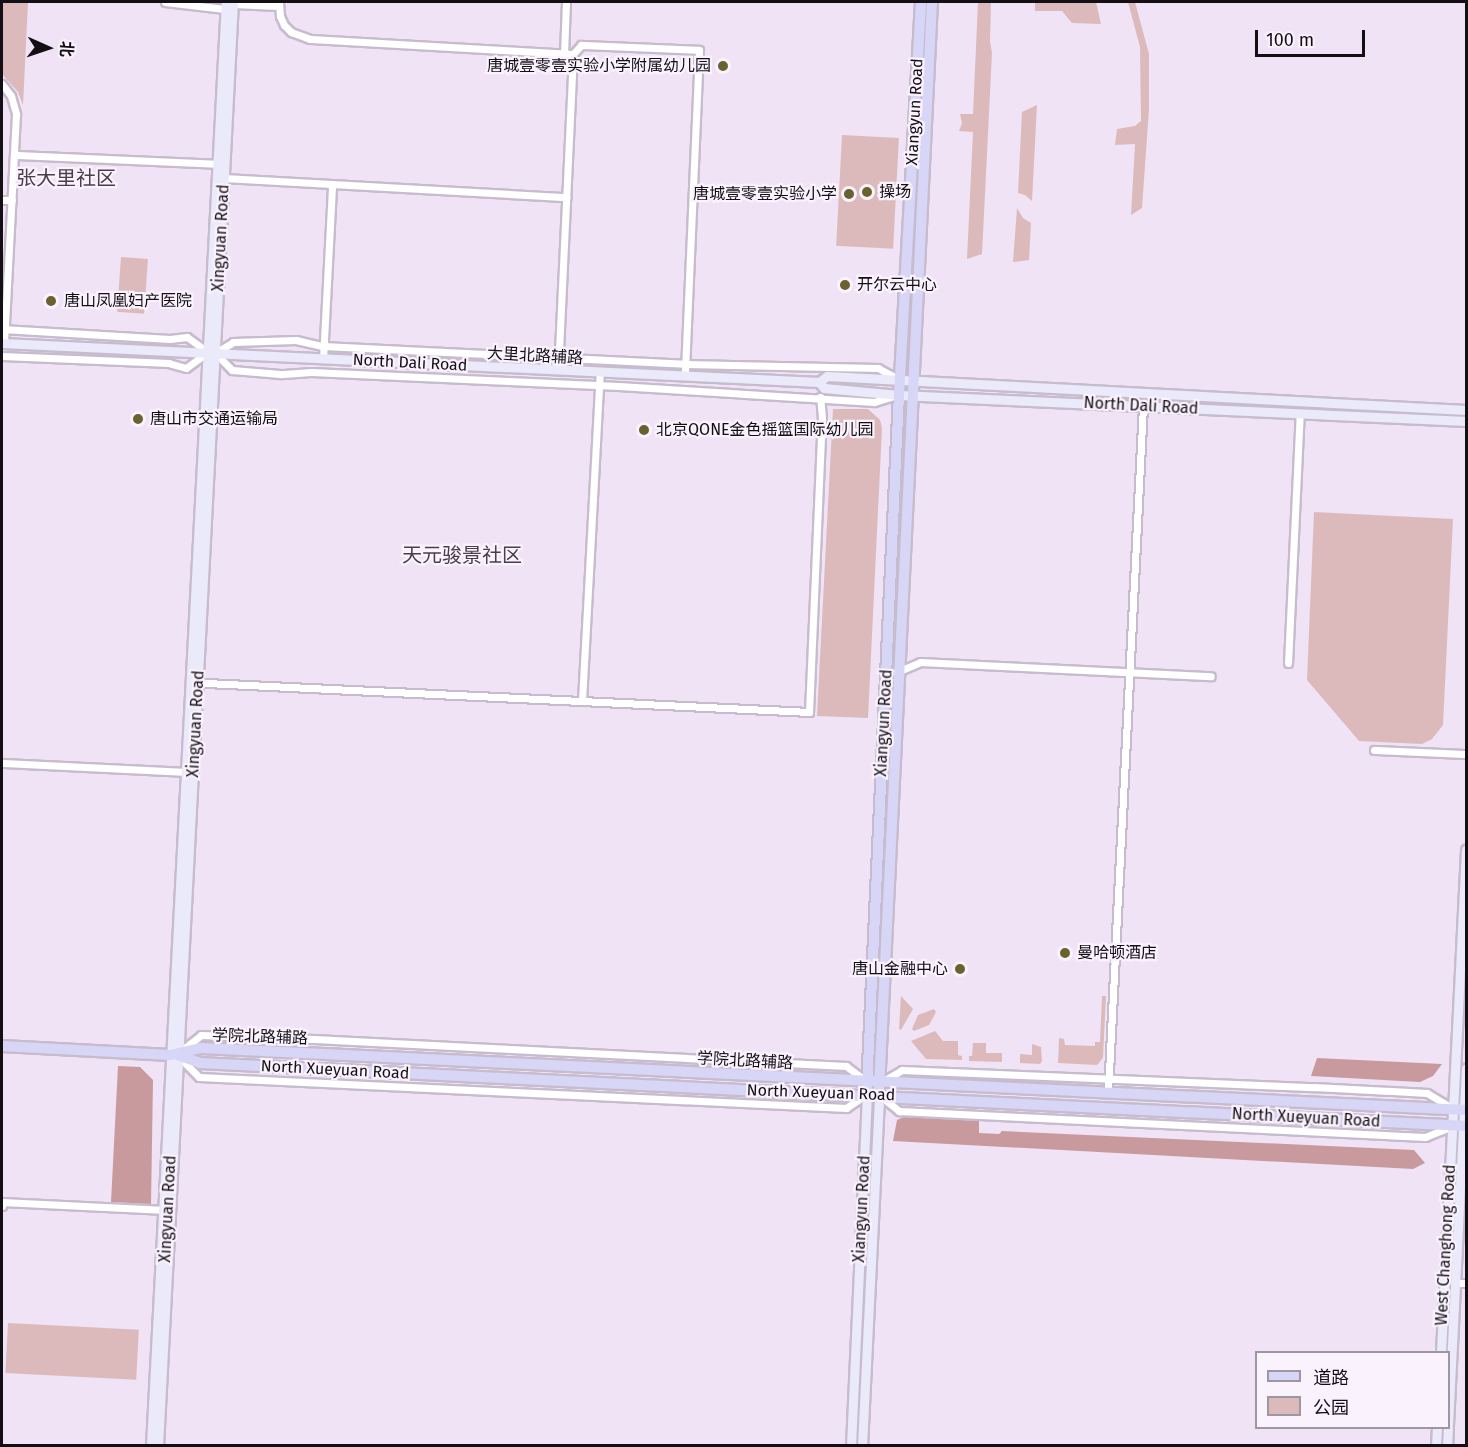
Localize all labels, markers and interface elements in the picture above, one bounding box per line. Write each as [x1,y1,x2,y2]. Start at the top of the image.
north arrow [18,18,78,78]
scale bar [1258,18,1368,56]
text: 100 m [1266,29,1314,51]
text: 北 [57,40,76,57]
place label: 唐城壹零壹实验小学附属幼儿园 [487,56,711,76]
street label: Xiangyun Road [903,58,927,166]
marker: 唐城壹零壹实验小学附属幼儿园 [716,59,730,73]
district label: 张大里社区 [16,166,116,190]
place label: 操场 [879,182,911,202]
street label: Xingyuan Road [209,184,233,292]
place label: 唐城壹零壹实验小学 [693,184,837,204]
marker: 操场 [860,185,874,199]
marker: 唐城壹零壹实验小学 [842,187,856,201]
place label: 开尔云中心 [857,275,937,295]
marker: 开尔云中心 [838,278,852,292]
place label: 唐山凤凰妇产医院 [64,291,192,311]
marker: 唐山凤凰妇产医院 [42,292,60,310]
street label: 大里北路辅路 [487,344,583,368]
street label: North Dali Road [352,350,468,376]
street label: North Dali Road [1083,393,1199,419]
place label: 唐山市交通运输局 [150,409,278,429]
marker: 唐山市交通运输局 [131,412,145,426]
place label: 北京QONE金色摇篮国际幼儿园 [656,420,874,440]
marker: 北京QONE金色摇篮国际幼儿园 [637,423,651,437]
district label: 天元骏景社区 [402,543,522,567]
street label: Xiangyun Road [872,669,896,777]
street label: Xingyuan Road [184,670,208,778]
place label: 曼哈顿酒店 [1077,943,1157,963]
marker: 曼哈顿酒店 [1058,946,1072,960]
place label: 唐山金融中心 [852,959,948,979]
marker: 唐山金融中心 [953,962,967,976]
street label: 学院北路辅路 [212,1026,308,1048]
street label: 学院北路辅路 [697,1049,793,1073]
street label: North Xueyuan Road [260,1057,410,1083]
street label: North Xueyuan Road [746,1081,896,1105]
street label: North Xueyuan Road [1231,1105,1381,1131]
street label: Xingyuan Road [156,1155,180,1263]
street label: Xiangyun Road [850,1155,874,1263]
street label: West Changhong Road [1432,1164,1460,1326]
legend [1255,1351,1450,1429]
text: 道路 [1313,1367,1349,1389]
text: 公园 [1313,1397,1349,1419]

